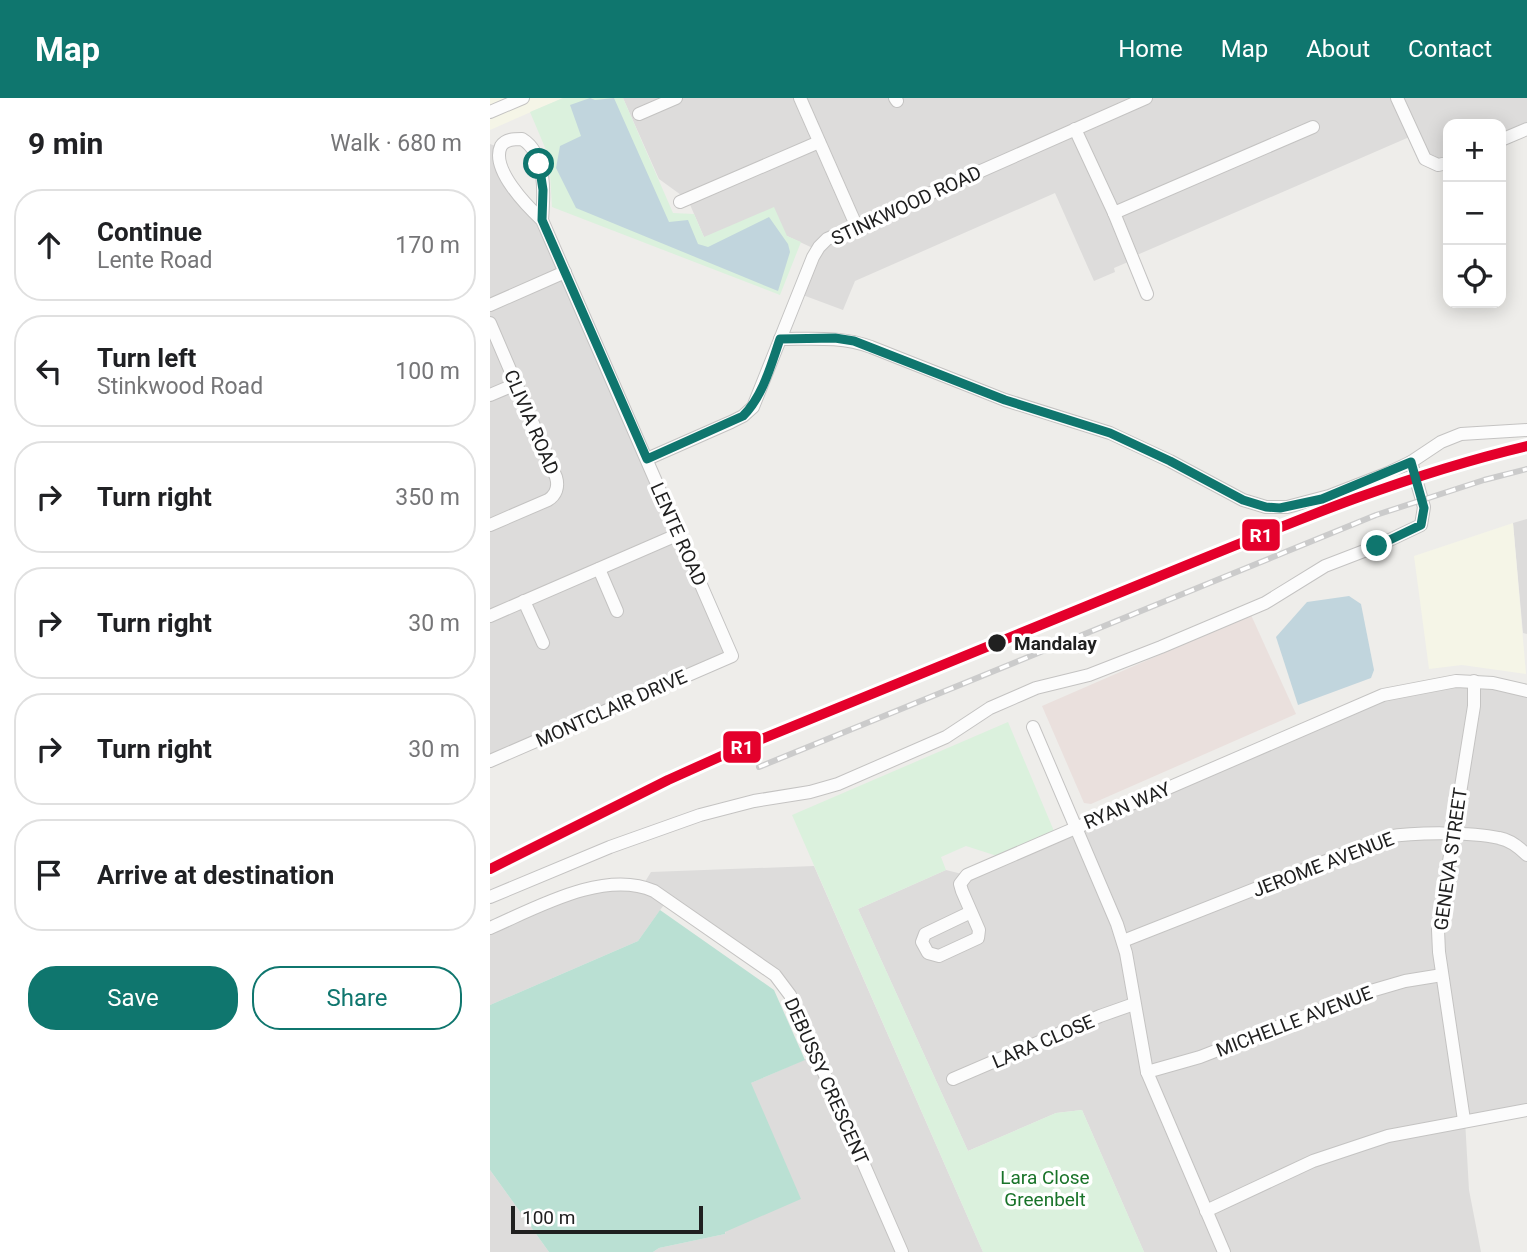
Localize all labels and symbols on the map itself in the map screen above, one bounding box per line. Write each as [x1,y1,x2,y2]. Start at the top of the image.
route start [523,148,554,179]
street label: STINKWOOD ROAD [828,161,985,250]
street label: CLIVIA ROAD [499,366,564,478]
street label: LENTE ROAD [646,479,712,589]
line badge: R1 [1241,518,1281,552]
text: R1 [1249,524,1273,547]
route end [1361,530,1392,561]
marker: Mandalay [986,632,1008,654]
place label: Mandalay [1014,632,1097,655]
street label: MONTCLAIR DRIVE [532,665,691,752]
line badge: R1 [722,730,762,764]
text: R1 [730,736,754,759]
street label: RYAN WAY [1080,777,1175,834]
street label: GENEVA STREET [1429,786,1472,932]
street label: JEROME AVENUE [1249,827,1397,902]
street label: MICHELLE AVENUE [1213,981,1376,1062]
street label: DEBUSSY CRESCENT [779,994,874,1168]
street label: LARA CLOSE [989,1010,1098,1073]
park label: Lara Close Greenbelt [1000,1166,1090,1211]
scale bar [511,1203,704,1235]

